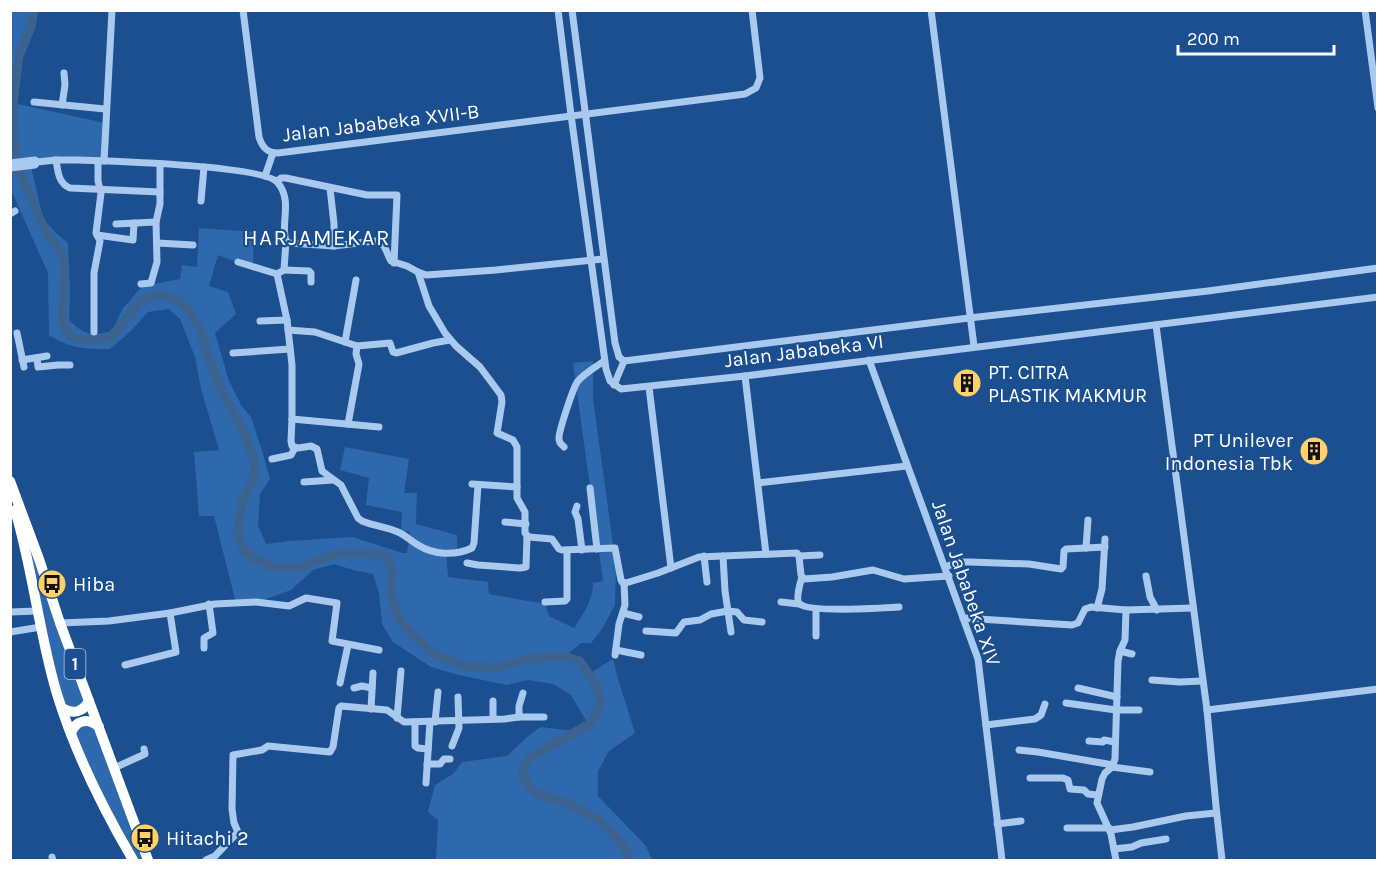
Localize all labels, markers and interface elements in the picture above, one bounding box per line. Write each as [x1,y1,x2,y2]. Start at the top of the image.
scale bar [1178,18,1334,56]
text: 200 m [1187,28,1240,50]
street label: Jalan Jababeka XVII-B [281,100,481,146]
district label: HARJAMEKAR [243,225,391,251]
street label: Jalan Jababeka VI [723,330,885,372]
place label: PT. CITRA PLASTIK MAKMUR [988,361,1147,407]
building icon: PT. CITRA PLASTIK MAKMUR [951,367,983,399]
place label: PT Unilever Indonesia Tbk [1165,429,1294,475]
building icon: PT Unilever Indonesia Tbk [1298,435,1330,467]
street label: Jalan Jababeka XIV [927,497,1005,669]
bus stop icon: Hiba [36,568,68,600]
place label: Hiba [73,573,115,596]
road number: 1 [64,649,86,679]
bus stop icon: Hitachi 2 [129,822,161,854]
place label: Hitachi 2 [166,827,249,850]

